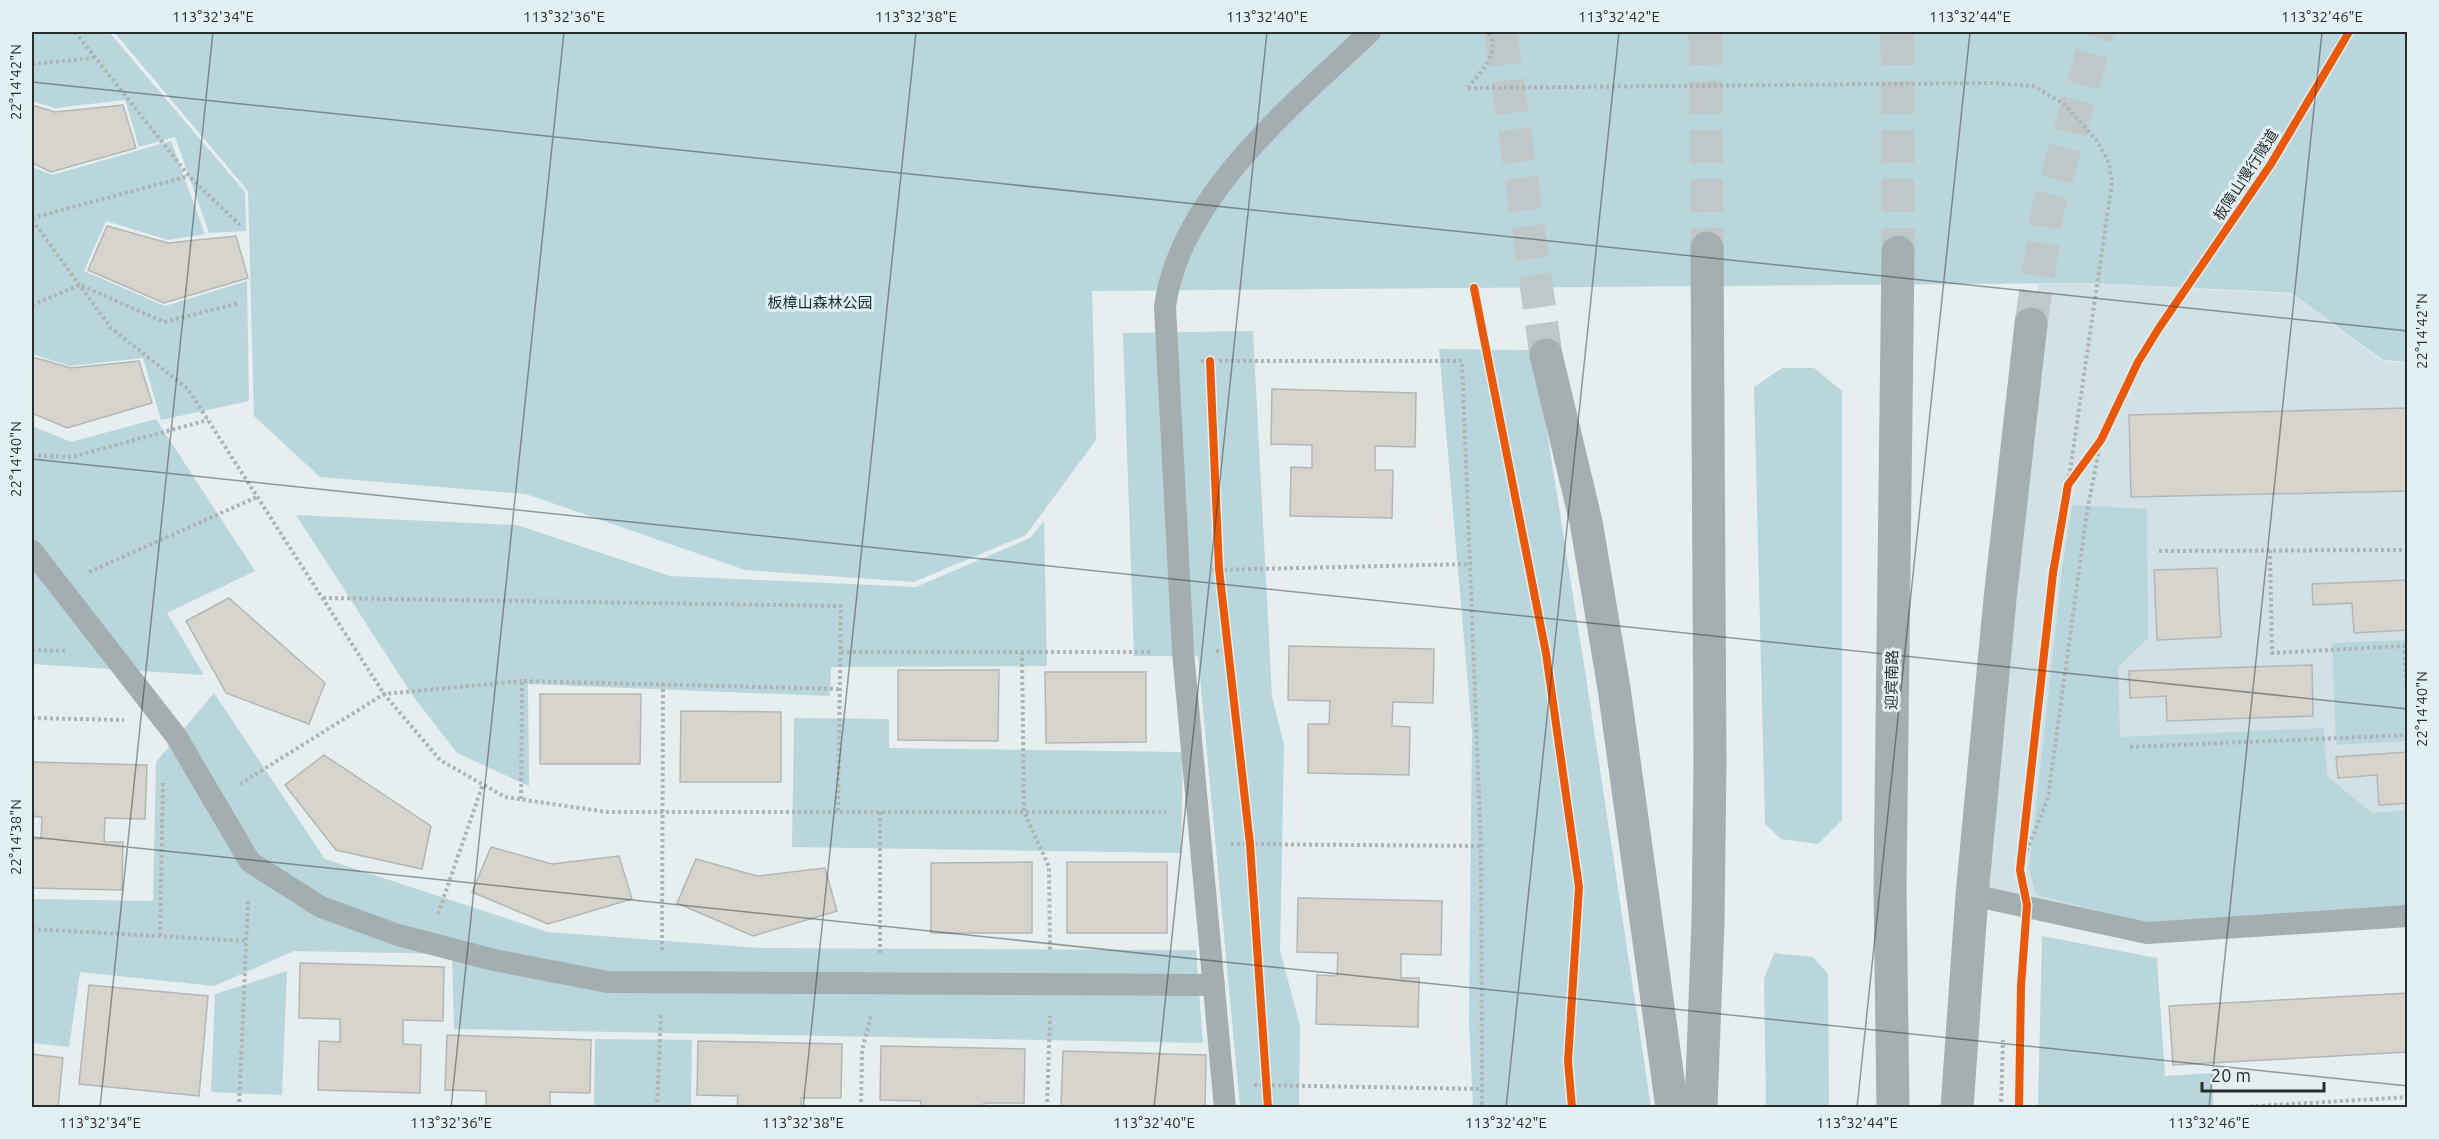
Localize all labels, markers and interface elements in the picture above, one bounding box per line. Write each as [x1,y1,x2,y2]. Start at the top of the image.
text: 113°32'34"E [172,8,254,25]
text: 113°32'36"E [523,8,605,25]
text: 113°32'38"E [875,8,957,25]
text: 113°32'40"E [1226,8,1308,25]
text: 113°32'42"E [1578,8,1660,25]
text: 113°32'44"E [1929,8,2011,25]
text: 113°32'46"E [2281,8,2363,25]
text: 22°14'42"N [7,44,24,120]
street label: 板障山慢行隧道 [2210,126,2281,223]
text: 22°14'42"N [2413,293,2430,369]
park label: 板樟山森林公园 [767,294,873,311]
text: 22°14'40"N [7,421,24,497]
street label: 迎宾南路 [1882,650,1901,710]
text: 22°14'40"N [2413,671,2430,747]
text: 22°14'38"N [7,799,24,875]
scale bar [2202,1055,2324,1093]
text: 20 m [2211,1065,2251,1085]
text: 113°32'34"E [59,1114,141,1131]
text: 113°32'36"E [410,1114,492,1131]
text: 113°32'38"E [762,1114,844,1131]
text: 113°32'40"E [1113,1114,1195,1131]
text: 113°32'42"E [1465,1114,1547,1131]
text: 113°32'44"E [1816,1114,1898,1131]
text: 113°32'46"E [2168,1114,2250,1131]

